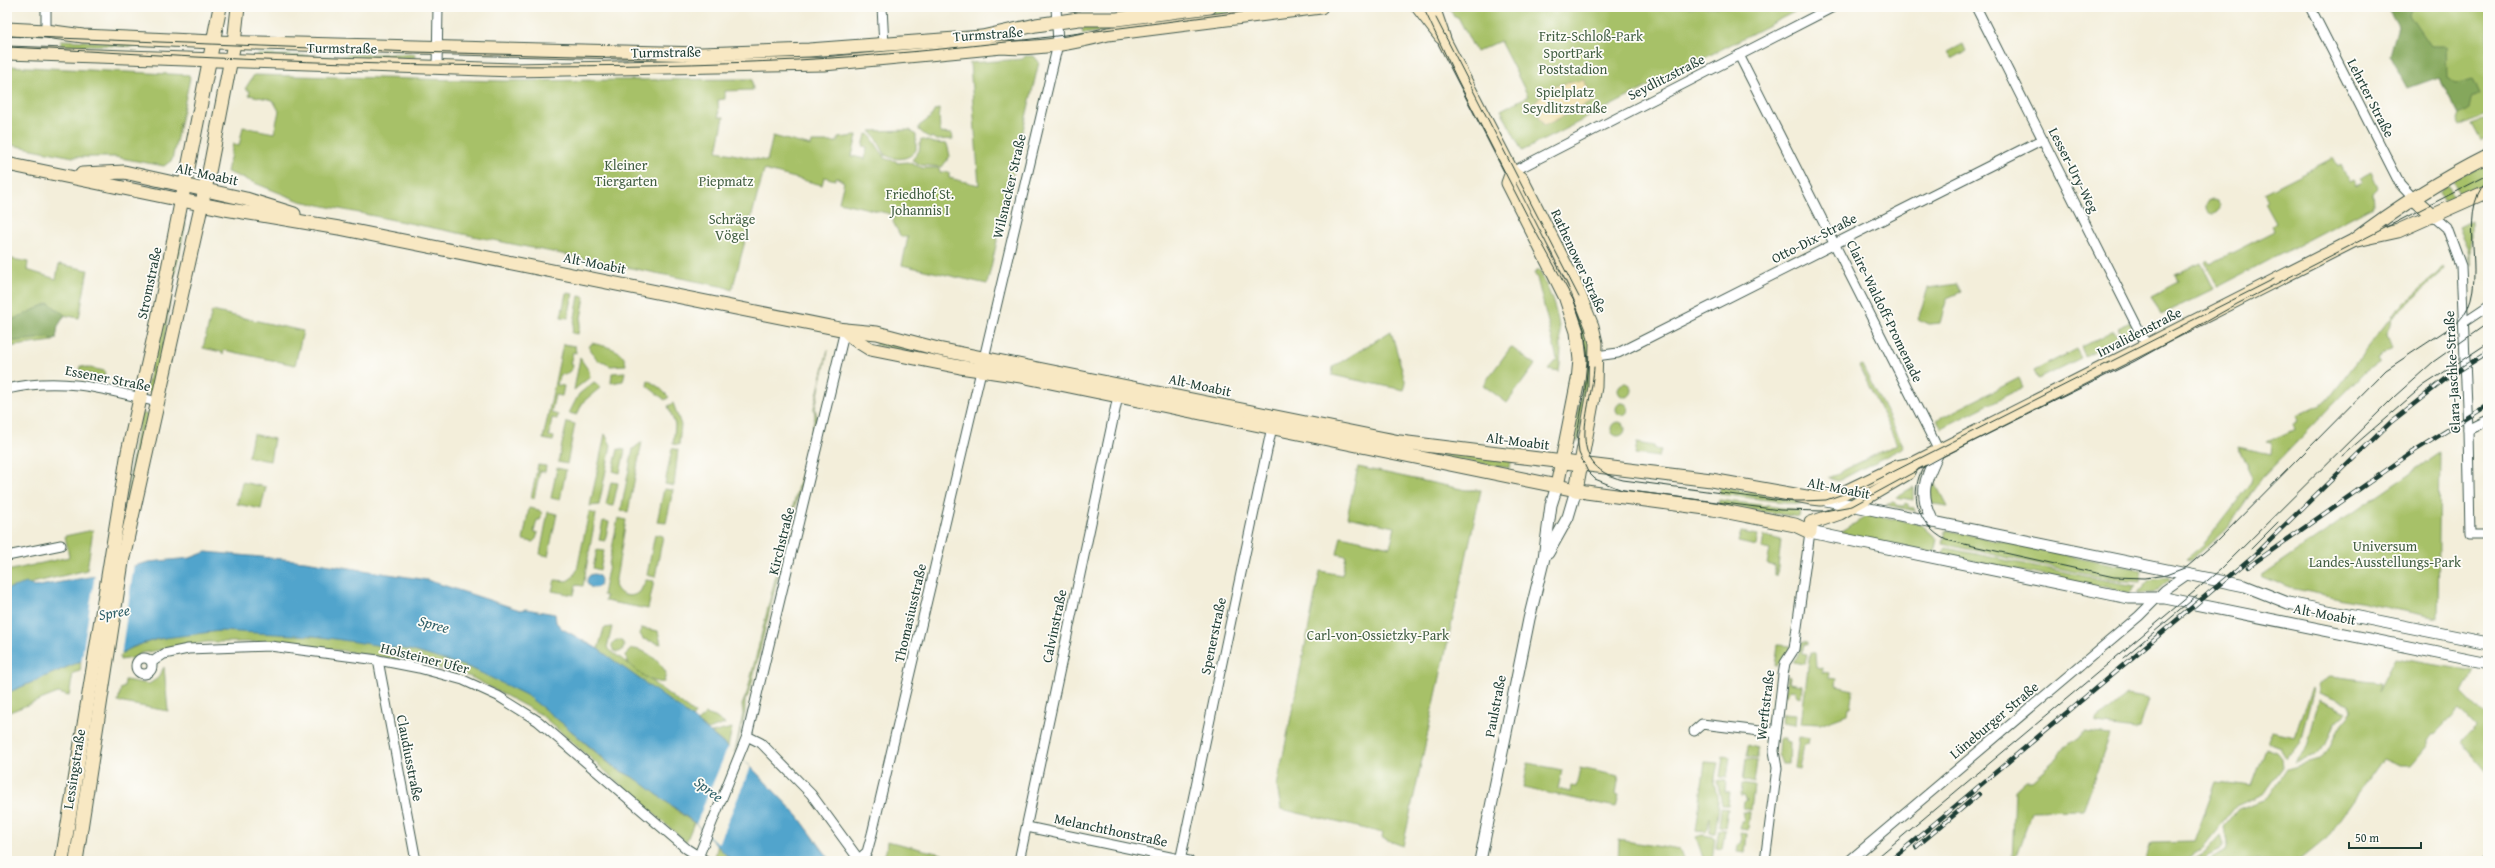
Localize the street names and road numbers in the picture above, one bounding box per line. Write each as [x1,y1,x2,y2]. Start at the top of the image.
street label: Turmstraße [952,22,1024,46]
street label: Turmstraße [307,37,378,59]
street label: Turmstraße [631,41,702,63]
street label: Seydlitzstraße [1624,49,1708,105]
street label: Lehrter Straße [2343,55,2400,141]
street label: Lesser-Ury-Weg [2044,124,2104,216]
street label: Wilsnacker Straße [987,131,1031,240]
street label: Alt-Moabit [174,158,240,190]
street label: Rathenower Straße [1546,206,1612,317]
street label: Otto-Dix-Straße [1768,208,1861,268]
street label: Claire-Waldoff-Promenade [1842,236,1928,386]
street label: Stromstraße [132,245,167,321]
street label: Alt-Moabit [562,247,628,279]
street label: Invalidenstraße [2093,302,2185,362]
street label: Clara-Jaschke-Straße [2439,310,2465,434]
street label: Essener Straße [63,360,153,396]
street label: Alt-Moabit [1167,369,1233,401]
street label: Alt-Moabit [1485,427,1551,455]
street label: Alt-Moabit [1806,472,1872,504]
street label: Kirchstraße [763,505,799,577]
street label: Thomasiusstraße [889,561,931,664]
street label: Calvinstraße [1036,587,1072,664]
street label: Spenerstraße [1195,595,1231,677]
street label: Alt-Moabit [2292,598,2358,630]
street label: Holsteiner Ufer [379,637,472,679]
street label: Werftstraße [1751,668,1779,741]
street label: Paulstraße [1479,673,1511,739]
street label: Lüneburger Straße [1945,677,2043,763]
street label: Claudiusstraße [392,713,428,803]
street label: Lessingstraße [58,727,90,810]
street label: Melanchthonstraße [1052,808,1170,852]

